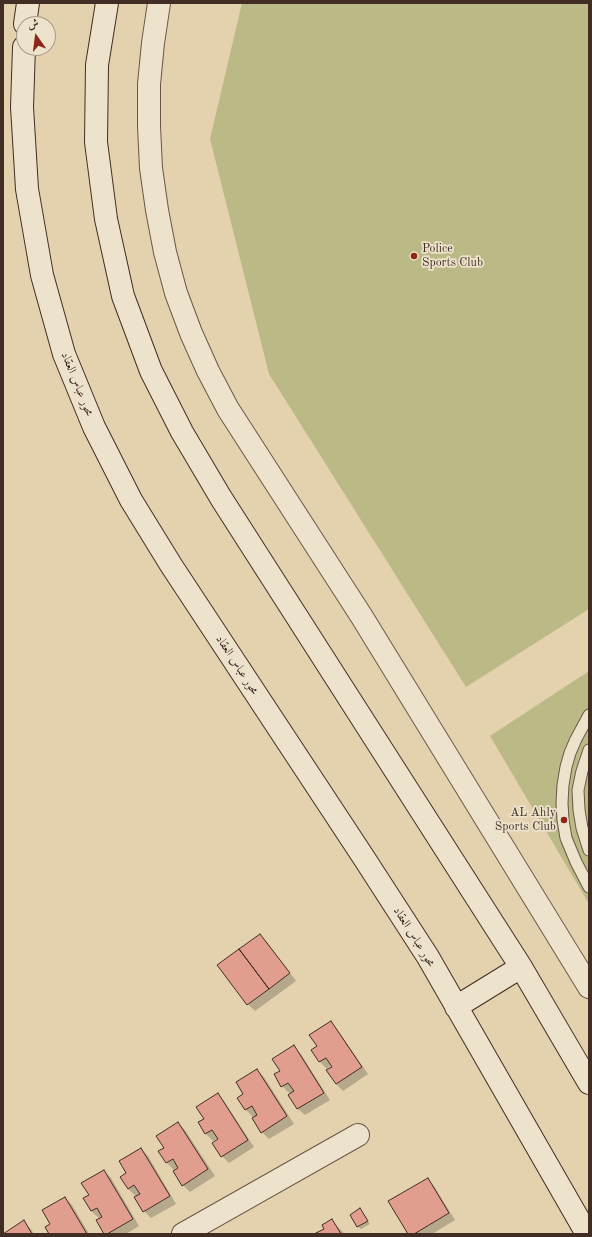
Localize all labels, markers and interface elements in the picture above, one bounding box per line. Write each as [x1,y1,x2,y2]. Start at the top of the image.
north arrow [16,16,56,56]
text: ش [27,18,40,32]
place label: Police Sports Club [422,242,483,270]
marker: Police Sports Club [409,251,419,261]
street label: محور عباس العقاد [58,350,96,418]
street label: محور عباس العقاد [212,633,262,697]
place label: AL Ahly Sports Club [495,806,556,834]
marker: AL Ahly Sports Club [559,815,569,825]
street label: محور عباس العقاد [390,904,438,970]

